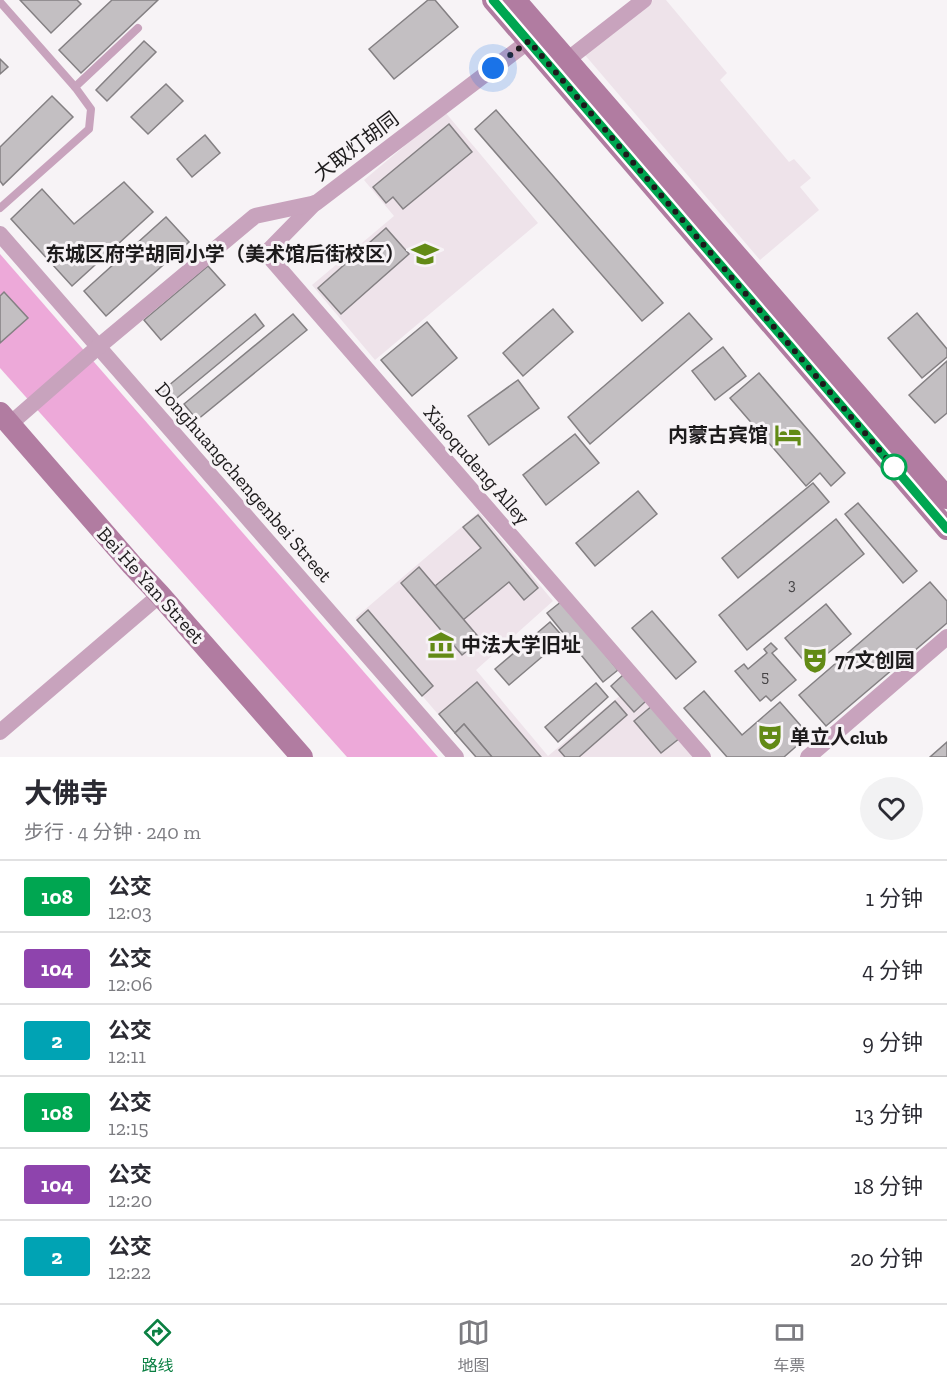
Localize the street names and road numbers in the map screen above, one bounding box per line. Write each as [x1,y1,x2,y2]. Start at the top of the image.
street label: 大取灯胡同 [309,106,403,186]
street label: Donghuangchengenbei Street [151,377,338,587]
street label: Xiaoqudeng Alley [419,401,536,530]
street label: Bei He Yan Street [92,522,210,649]

